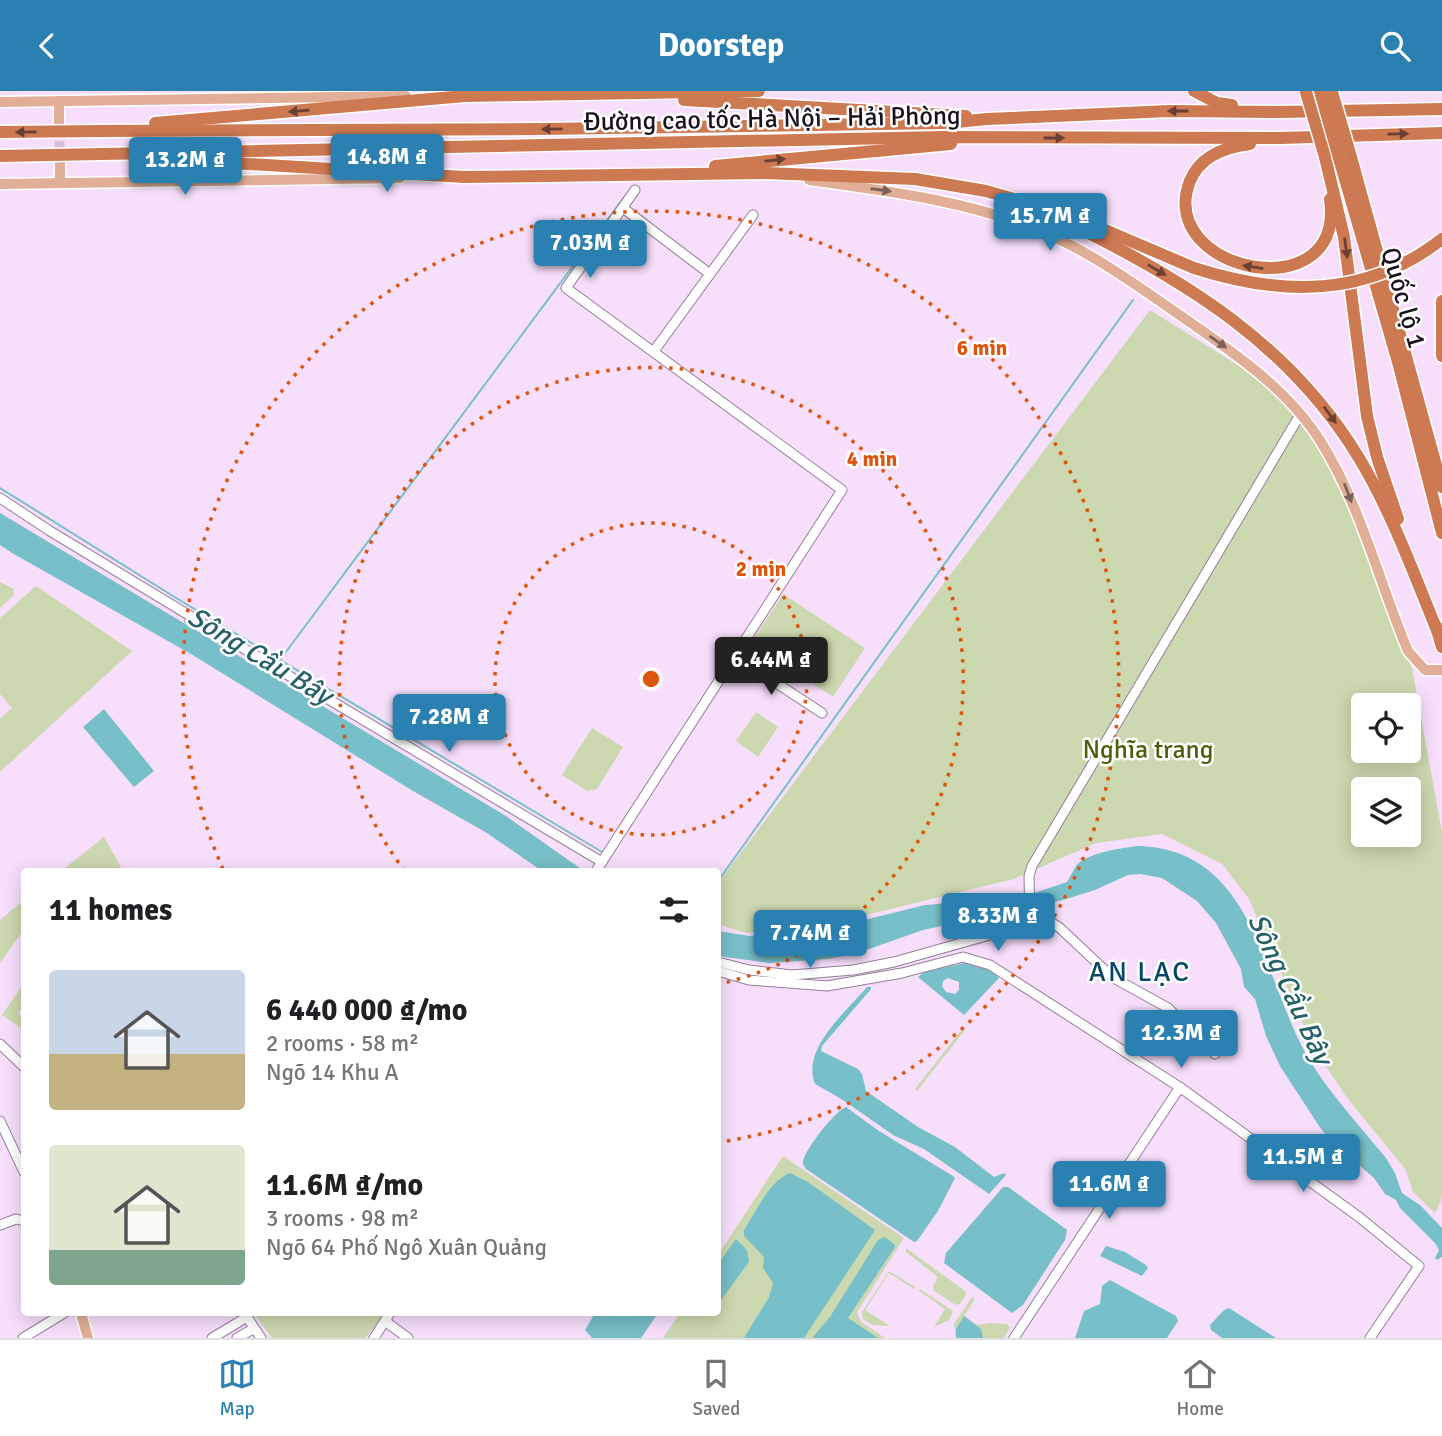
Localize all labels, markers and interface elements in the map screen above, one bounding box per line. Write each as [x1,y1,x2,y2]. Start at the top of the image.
text: Doorstep [658,26,784,65]
icon: back [28,27,66,65]
icon: search [1376,27,1414,65]
street label: Đường cao tốc Hà Nội – Hải Phòng [583,100,961,138]
one-way arrow [1167,105,1189,117]
one-way arrow [288,106,310,117]
one-way arrow [540,123,562,135]
one-way arrow [15,126,37,137]
one-way arrow [1388,128,1410,140]
one-way arrow [1043,132,1065,144]
pin: 14.8M ₫ [322,134,452,194]
pin: 13.2M ₫ [120,137,250,197]
text: 14.8M ₫ [347,142,427,171]
text: 13.2M ₫ [145,145,225,174]
one-way arrow [765,155,787,166]
one-way arrow [870,185,892,196]
pin: 15.7M ₫ [985,193,1115,253]
text: 15.7M ₫ [1010,201,1090,230]
pin: 7.03M ₫ [525,221,655,280]
text: 7.03M ₫ [550,228,630,257]
one-way arrow [1340,237,1351,259]
street label: Quốc lộ 1 [1373,244,1433,352]
one-way arrow [1242,261,1264,272]
one-way arrow [1147,264,1166,276]
text: 6 min [957,335,1007,361]
one-way arrow [1208,335,1228,348]
one-way arrow [1322,406,1336,424]
text: 4 min [847,446,897,472]
one-way arrow [1342,482,1353,503]
text: 2 min [736,556,786,582]
water label: Sông Cầu Bây [182,600,342,714]
pin: 6.44M ₫ [706,637,836,697]
text: 6.44M ₫ [731,645,811,674]
centre of rings [639,667,663,691]
map controls [1351,693,1421,847]
button: locate [1351,693,1421,763]
pin: 7.28M ₫ [384,695,514,754]
text: 7.28M ₫ [409,702,489,731]
park label: Nghĩa trang [1082,734,1214,766]
button: layers [1351,777,1421,847]
icon: filters [655,891,693,929]
text: 11 homes [49,892,172,929]
pin: 8.33M ₫ [933,893,1063,953]
text: 8.33M ₫ [958,901,1038,930]
water label: Sông Cầu Bây [1240,908,1341,1073]
pin: 7.74M ₫ [745,911,875,970]
text: 7.74M ₫ [770,918,850,947]
district label: AN LẠC [1089,955,1191,989]
text: 6 440 000 ₫/mo [266,992,468,1029]
icon: home [105,998,189,1082]
pin: 12.3M ₫ [1116,1011,1246,1070]
text: 12.3M ₫ [1141,1018,1221,1047]
text: 2 rooms · 58 m² [266,1029,419,1058]
text: Ngõ 14 Khu A [266,1058,399,1087]
pin: 11.5M ₫ [1238,1135,1368,1194]
text: 11.5M ₫ [1263,1142,1343,1171]
pin: 11.6M ₫ [1044,1161,1174,1221]
text: 11.6M ₫/mo [266,1167,423,1204]
text: 11.6M ₫ [1069,1169,1149,1198]
icon: home [105,1173,189,1257]
text: 3 rooms · 98 m² [266,1204,419,1233]
text: Ngõ 64 Phố Ngô Xuân Quảng [266,1233,547,1262]
tab: Map [218,1355,256,1421]
tab: Saved [692,1355,740,1421]
tab: Home [1177,1355,1224,1421]

